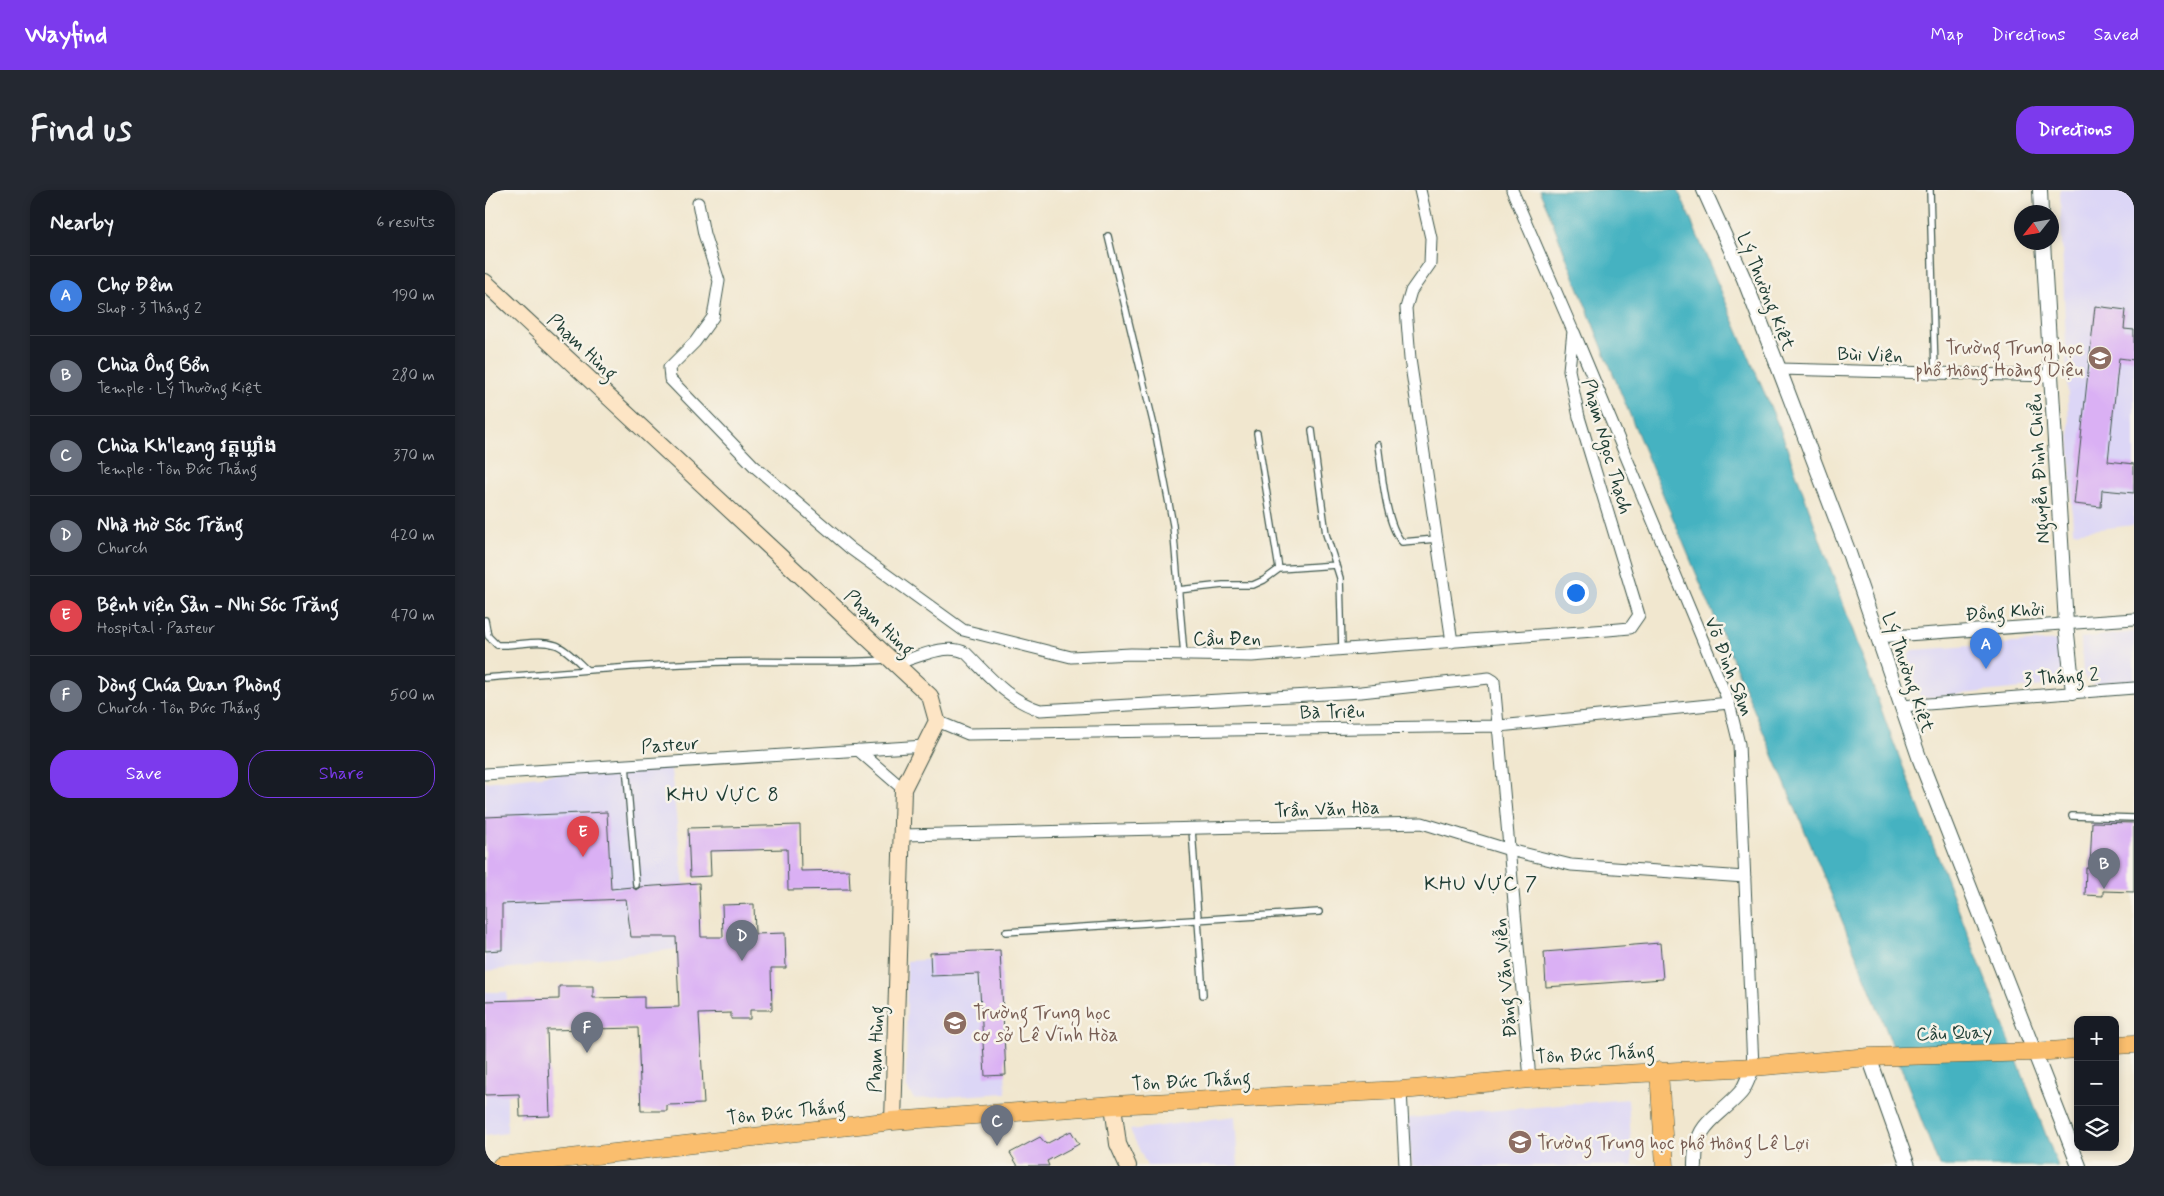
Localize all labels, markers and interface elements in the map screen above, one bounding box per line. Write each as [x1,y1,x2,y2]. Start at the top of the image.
text: Wayfind [25,20,107,51]
text: Map [1931,23,1964,47]
text: Directions [1992,23,2066,47]
text: Saved [2094,23,2139,47]
button: Directions [2016,106,2134,154]
text: Find us [30,107,132,153]
north arrow [2014,205,2059,250]
text: Nearby [50,209,114,237]
text: 6 results [376,212,435,233]
street label: Lý Thường Kiệt [1728,229,1801,355]
text: Chợ Đêm [97,273,173,298]
text: A [61,285,71,306]
text: 190 m [392,285,435,306]
text: Shop · 3 Tháng 2 [97,298,202,319]
street label: Phạm Hùng [539,308,623,388]
place label: Trường Trung học phổ thông Hoàng Diệu [1915,336,2083,386]
street label: Bùi Viện [1837,342,1903,369]
school or university icon: Trường Trung học phổ thông Hoàng Diệu [2087,345,2113,371]
text: Chùa Ông Bổn [97,353,209,378]
text: B [61,365,71,386]
text: 280 m [392,365,435,386]
street label: Phạm Ngọc Thạch [1573,376,1638,518]
text: Temple · Lý Thường Kiệt [97,378,262,399]
street label: Nguyễn Đình Chiểu [2023,393,2059,544]
text: Chùa Kh'leang វត្តឃ្លាំង [97,434,277,459]
text: C [60,445,72,466]
text: 370 m [393,445,435,466]
text: Temple · Tôn Đức Thắng [97,459,257,480]
text: Nhà thờ Sóc Trăng [97,513,243,538]
text: D [60,525,72,546]
text: 420 m [391,525,435,546]
text: Church [97,538,148,559]
your location [1563,580,1589,606]
street label: Phạm Hùng [836,584,920,664]
text: Bệnh viện Sản - Nhi Sóc Trăng [97,593,339,618]
street label: Đồng Khởi [1965,597,2046,631]
text: E [61,605,71,626]
text: 470 m [391,605,435,626]
street label: Lý Thường Kiệt [1873,609,1940,737]
street label: Võ Đình Sâm [1698,613,1759,720]
text: Hospital · Pasteur [97,618,215,639]
street label: Cầu Đen [1193,627,1261,652]
pin: A [1970,628,2002,669]
street label: 3 Tháng 2 [2023,662,2100,696]
text: Dòng Chúa Quan Phòng [97,673,281,698]
text: F [62,685,70,706]
text: 500 m [390,685,435,706]
text: Church · Tôn Đức Thắng [97,698,261,719]
street label: Bà Triệu [1299,699,1365,726]
street label: Pasteur [640,731,700,760]
button: Save [50,750,238,798]
button: Share [248,750,435,798]
district label: KHU VỰC 8 [666,782,780,809]
street label: Trần Văn Hòa [1274,795,1380,824]
pin: E [567,816,599,857]
pin: B [2088,848,2120,889]
district label: KHU VỰC 7 [1424,871,1538,898]
street label: Đặng Văn Viễn [1488,917,1526,1039]
pin: D [726,920,758,961]
place label: Trường Trung học cơ sở Lê Vĩnh Hòa [973,1001,1118,1048]
street label: Phạm Hùng [862,1005,894,1093]
school or university icon: Trường Trung học cơ sở Lê Vĩnh Hòa [942,1010,968,1036]
pin: F [571,1012,603,1053]
map controls [2074,1016,2119,1151]
button: + [2074,1016,2119,1061]
street label: Cầu Quay [1916,1020,1993,1047]
street label: Tôn Đức Thắng [1535,1039,1656,1073]
button: − [2074,1061,2119,1106]
street label: Tôn Đức Thắng [1131,1066,1252,1100]
street label: Tôn Đức Thắng [725,1094,847,1134]
pin: C [981,1105,1013,1146]
button: layers [2074,1106,2119,1151]
school or university icon: Trường Trung học phổ thông Lê Lợi [1507,1129,1533,1155]
place label: Trường Trung học phổ thông Lê Lợi [1537,1131,1809,1159]

